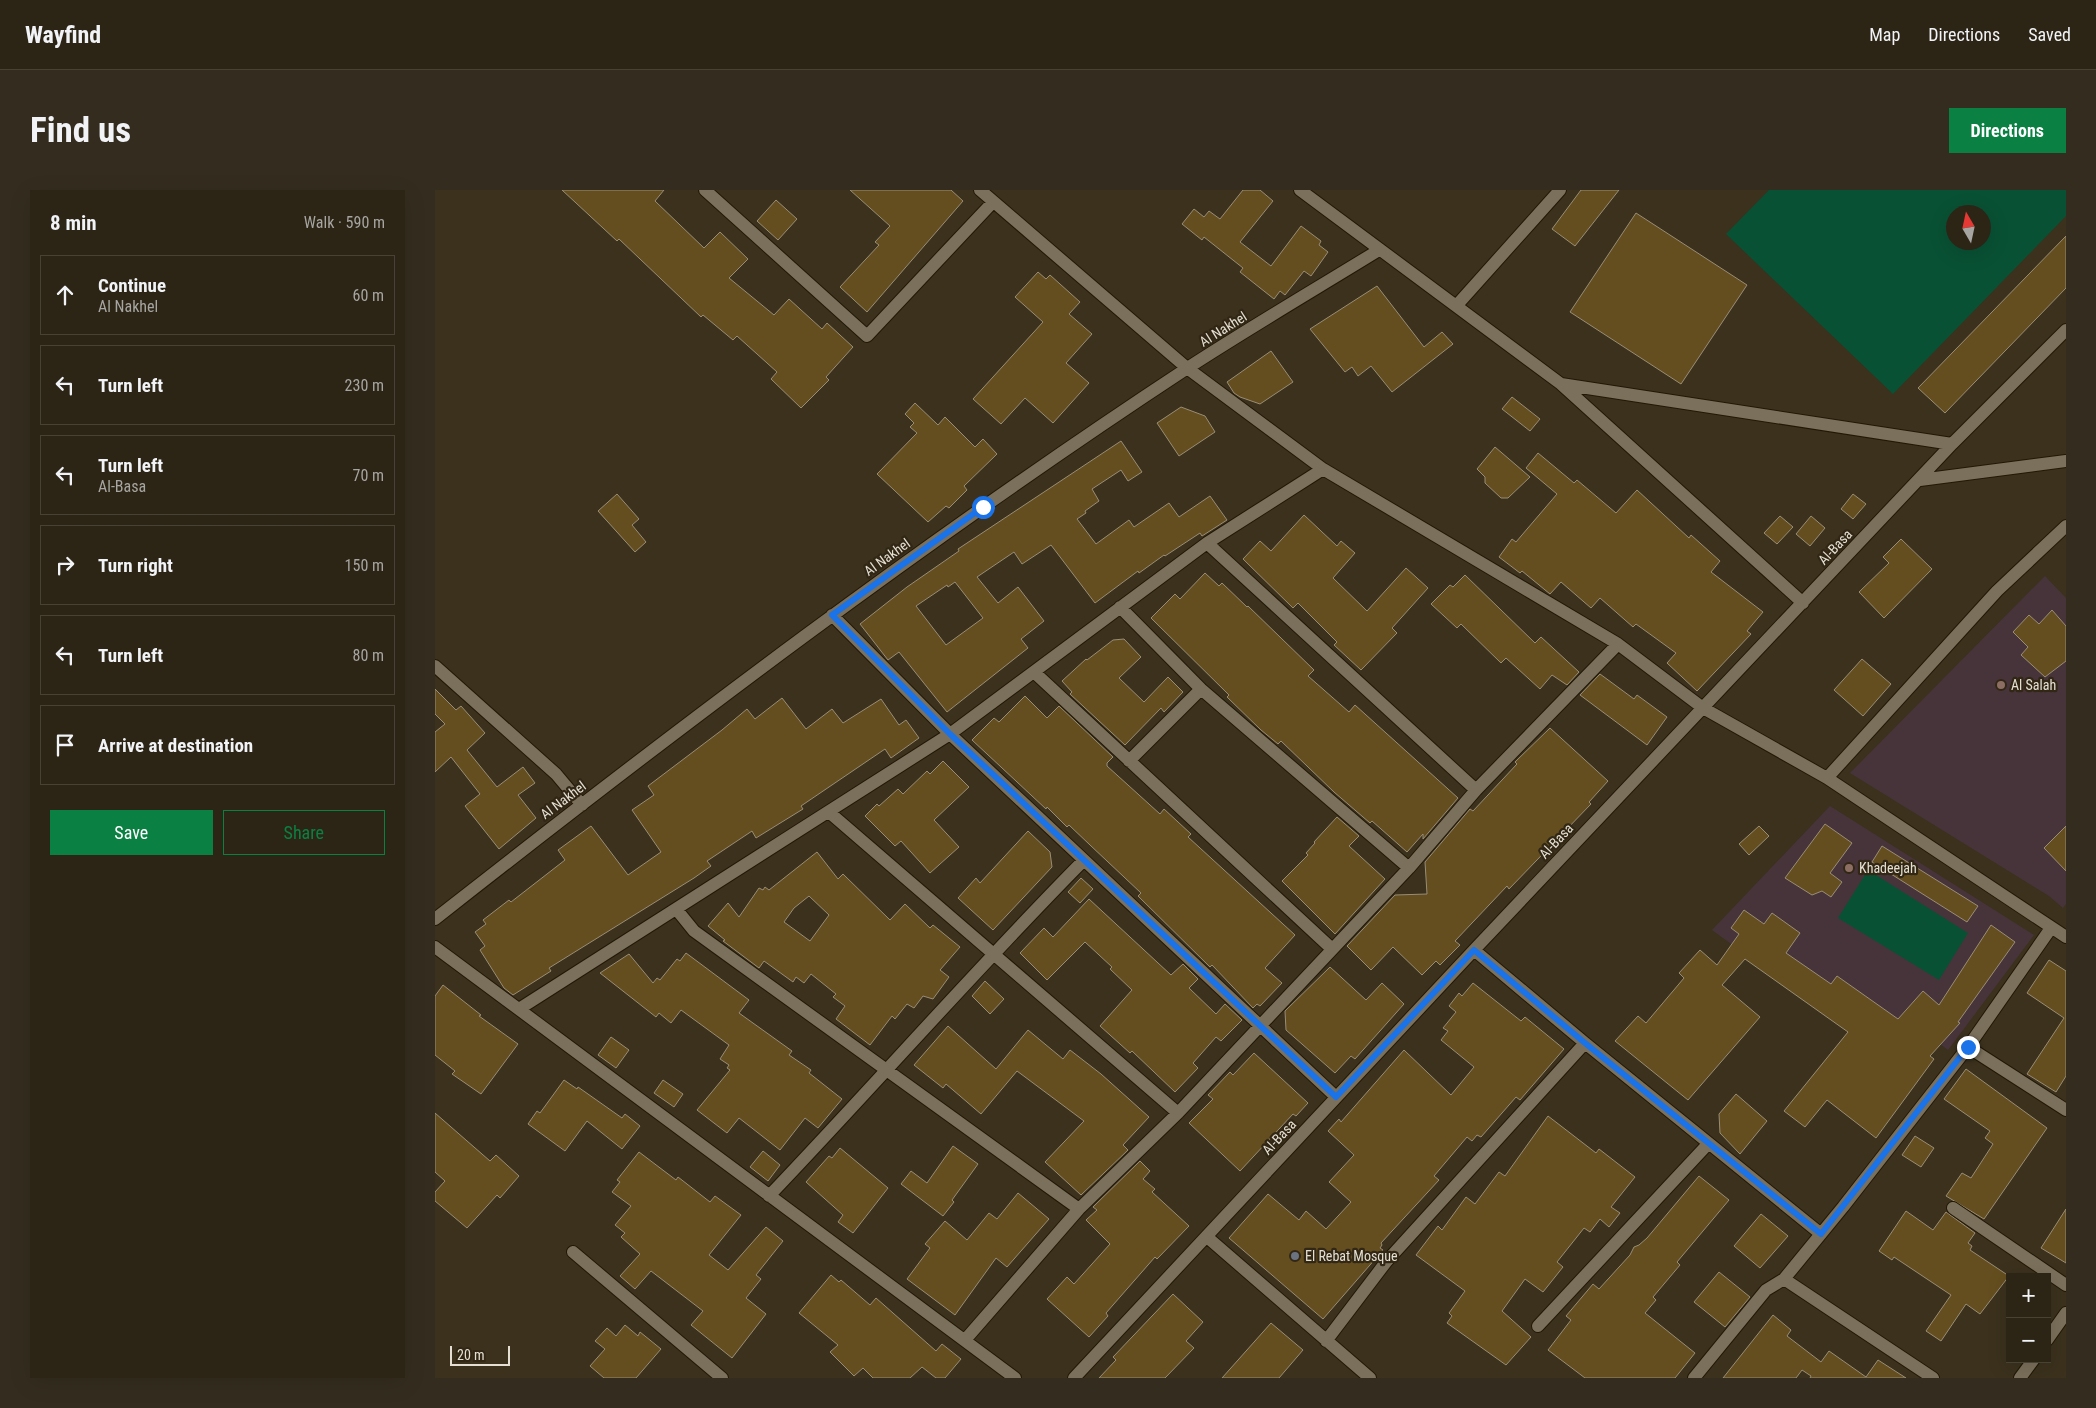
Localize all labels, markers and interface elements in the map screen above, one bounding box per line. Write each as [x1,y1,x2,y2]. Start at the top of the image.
text: Wayfind [25,21,101,49]
text: Map [1869,24,1900,45]
text: Directions [1928,24,2000,45]
text: Saved [2028,24,2071,45]
button: Directions [1949,108,2066,153]
text: Find us [30,110,131,151]
north arrow [1946,205,1991,250]
text: 8 min [50,211,97,235]
text: Walk · 590 m [304,213,385,232]
text: Continue [98,274,166,297]
icon: ahead [51,281,79,309]
text: 60 m [352,286,384,305]
text: Al Nakhel [98,297,158,316]
street label: Al Nakhel [1196,308,1250,350]
icon: left [51,371,79,399]
text: Turn left [98,374,163,397]
text: 230 m [345,376,384,395]
text: Turn left [98,454,163,477]
icon: left [51,461,79,489]
text: 70 m [352,466,384,485]
text: Al-Basa [98,477,146,496]
route start [972,496,995,519]
street label: Al-Basa [1815,526,1855,568]
street label: Al Nakhel [861,535,913,579]
icon: right [51,551,79,579]
text: Turn right [98,554,173,577]
text: 150 m [345,556,384,575]
icon: left [51,641,79,669]
text: Turn left [98,644,163,667]
text: 80 m [352,646,384,665]
place label: Al Salah [2011,677,2056,693]
marker: Al Salah [1995,679,2007,691]
icon: arrive [51,731,79,759]
text: Arrive at destination [98,734,253,757]
street label: Al Nakhel [537,778,589,822]
button: Save [50,810,213,855]
button: Share [223,810,385,855]
street label: Al-Basa [1536,820,1576,862]
place label: Khadeejah [1859,860,1917,876]
marker: Khadeejah [1843,862,1855,874]
route end [1957,1036,1980,1059]
street label: Al-Basa [1259,1116,1299,1158]
place label: El Rebat Mosque [1305,1248,1398,1264]
marker: El Rebat Mosque [1289,1250,1301,1262]
map controls [2006,1273,2051,1363]
button: + [2006,1273,2051,1318]
button: − [2006,1318,2051,1363]
scale bar [450,1343,510,1366]
text: 20 m [457,1347,485,1363]

